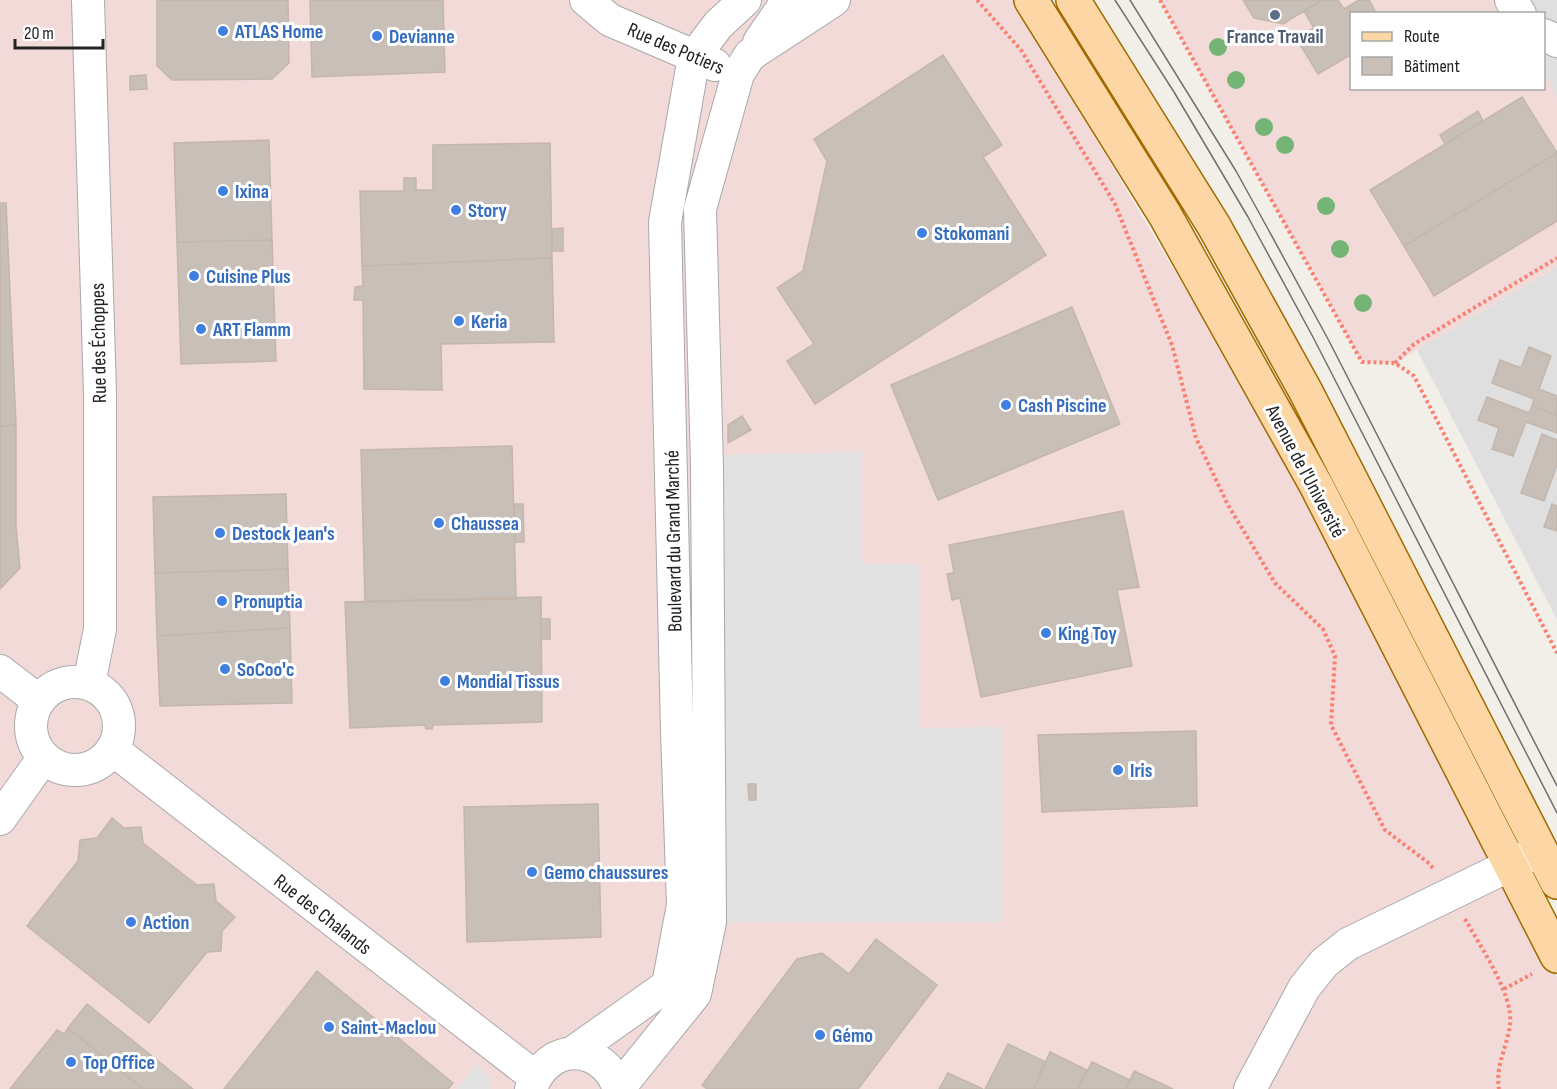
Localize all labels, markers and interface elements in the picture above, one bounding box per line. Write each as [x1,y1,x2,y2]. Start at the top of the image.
marker: France Travail [1268,8,1282,22]
scale bar [15,12,104,50]
legend [1350,12,1545,90]
street label: Rue des Potiers [624,18,728,80]
place label: ATLAS Home [234,20,323,44]
text: 20 m [24,23,54,44]
marker: ATLAS Home [216,24,230,38]
place label: Devianne [389,25,455,49]
place label: France Travail [1226,25,1324,49]
text: Route [1404,26,1440,47]
marker: Devianne [370,29,384,43]
text: Bâtiment [1404,56,1460,77]
place label: Ixina [235,180,269,204]
marker: Ixina [216,184,230,198]
place label: Story [468,199,508,223]
marker: Story [449,203,463,217]
place label: Stokomani [934,222,1009,246]
marker: Stokomani [915,226,929,240]
place label: Cuisine Plus [206,265,291,289]
marker: Cuisine Plus [187,269,201,283]
street label: Rue des Échoppes [86,283,112,403]
place label: Keria [471,310,507,334]
marker: Keria [452,314,466,328]
place label: ART Flamm [212,318,291,342]
marker: ART Flamm [194,322,208,336]
place label: Cash Piscine [1018,394,1107,418]
marker: Cash Piscine [999,398,1013,412]
street label: Avenue de l'Université [1260,400,1350,542]
street label: Boulevard du Grand Marché [660,450,688,632]
place label: Chaussea [451,512,519,536]
marker: Chaussea [432,516,446,530]
place label: Destock Jean's [232,522,335,546]
marker: Destock Jean's [213,526,227,540]
place label: Pronuptia [234,590,303,614]
marker: Pronuptia [215,594,229,608]
place label: King Toy [1058,622,1117,646]
marker: King Toy [1039,626,1053,640]
place label: SoCoo'c [237,658,294,682]
marker: SoCoo'c [218,662,232,676]
place label: Mondial Tissus [457,670,560,694]
marker: Mondial Tissus [438,674,452,688]
place label: Iris [1130,759,1153,783]
marker: Iris [1111,763,1125,777]
place label: Gemo chaussures [544,861,669,885]
marker: Gemo chaussures [525,865,539,879]
street label: Rue des Chalands [269,869,376,960]
place label: Action [142,911,189,935]
marker: Action [124,915,138,929]
place label: Saint-Maclou [341,1016,436,1040]
marker: Saint-Maclou [322,1020,336,1034]
place label: Gémo [832,1024,873,1048]
marker: Gémo [813,1028,827,1042]
place label: Top Office [83,1051,155,1075]
marker: Top Office [64,1055,78,1069]

